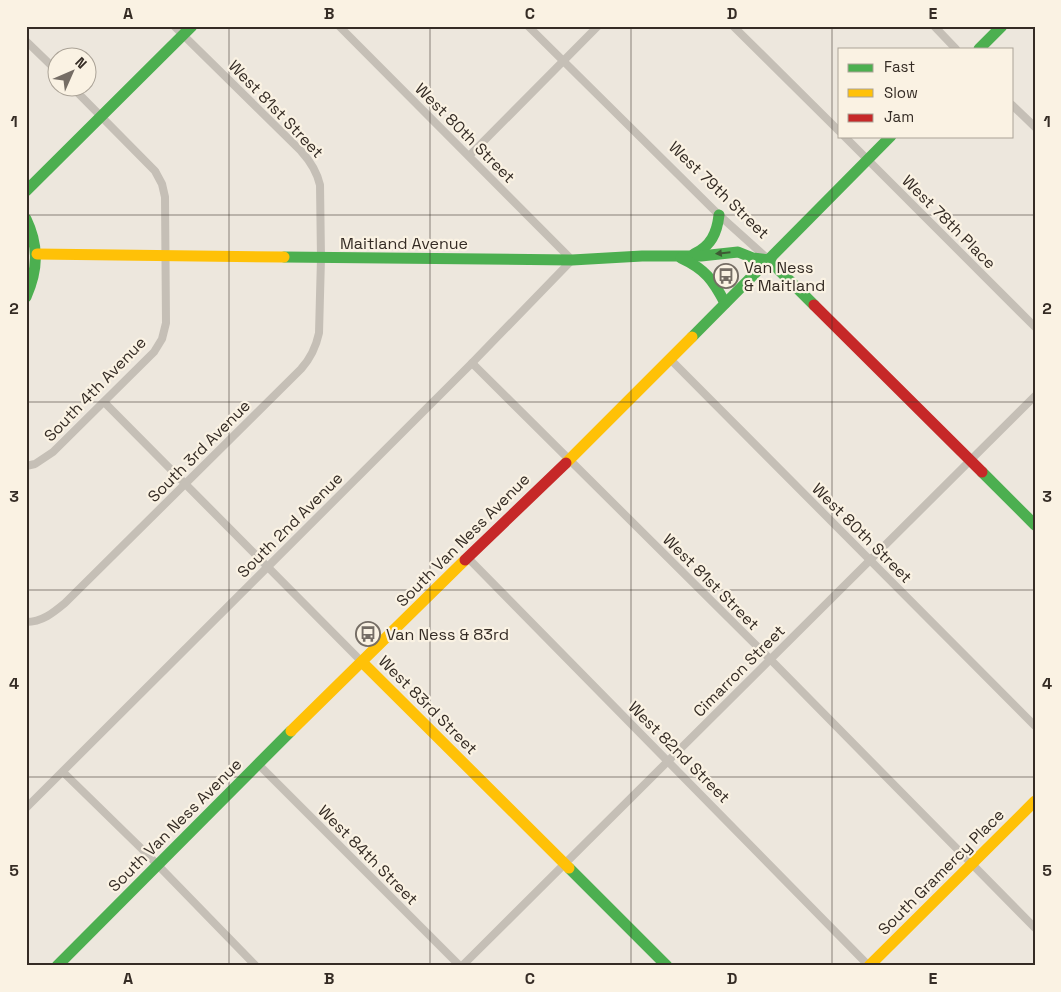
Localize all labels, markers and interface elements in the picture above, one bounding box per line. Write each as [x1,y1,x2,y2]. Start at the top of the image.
text: A [123,3,133,24]
text: B [324,3,334,24]
text: C [525,3,535,24]
text: D [727,3,737,24]
text: E [929,3,938,24]
north arrow [48,48,98,98]
legend [838,48,1014,138]
text: N [72,53,91,72]
street label: West 81st Street [224,56,328,162]
text: Fast [884,57,915,76]
street label: West 80th Street [410,78,520,188]
text: Slow [884,83,918,102]
text: Jam [884,107,914,126]
text: 1 [10,111,18,132]
text: 1 [1043,111,1051,132]
street label: West 79th Street [664,137,774,243]
street label: West 78th Place [897,170,1001,274]
street label: Maitland Avenue [340,233,468,254]
one-way arrow [715,250,731,258]
place label: Van Ness & Maitland [744,257,825,296]
bus stop icon: Van Ness & Maitland [713,263,739,289]
text: 2 [9,298,19,319]
text: 2 [1042,298,1052,319]
street label: South 4th Avenue [39,332,151,446]
street label: South 3rd Avenue [143,395,255,507]
street label: South 2nd Avenue [233,468,347,582]
street label: South Van Ness Avenue [392,469,534,611]
street label: West 80th Street [807,478,917,588]
text: 3 [9,486,19,507]
text: 3 [1042,486,1052,507]
street label: West 81st Street [658,529,764,635]
bus stop icon: Van Ness & 83rd [355,621,381,647]
street label: Cimarron Street [689,621,789,721]
place label: Van Ness & 83rd [386,624,509,645]
street label: West 83rd Street [374,651,482,759]
text: 4 [9,673,19,694]
text: 4 [1042,673,1052,694]
street label: West 82nd Street [624,697,734,807]
street label: South Van Ness Avenue [104,754,246,896]
street label: West 84th Street [314,801,422,909]
street label: South Gramercy Place [873,804,1009,940]
text: 5 [9,860,19,881]
text: 5 [1042,860,1052,881]
text: A [123,968,133,989]
text: B [324,968,334,989]
text: C [525,968,535,989]
text: D [727,968,737,989]
text: E [929,968,938,989]

